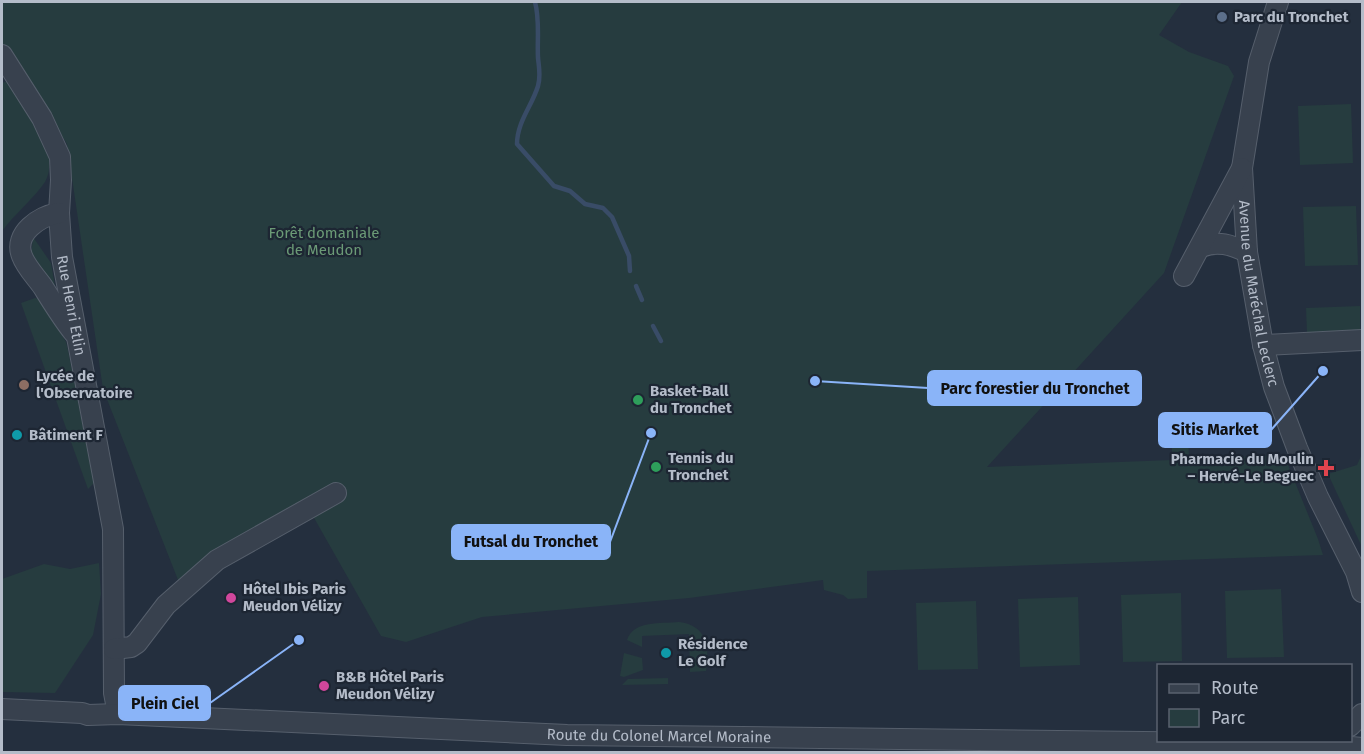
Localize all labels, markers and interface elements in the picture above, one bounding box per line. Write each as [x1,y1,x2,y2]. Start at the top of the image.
place label: Parc du Tronchet [1234,8,1349,26]
marker: Parc du Tronchet [1215,10,1229,24]
street label: Avenue du Maréchal Leclerc [1235,200,1282,388]
park label: Forêt domaniale de Meudon [269,224,379,259]
street label: Rue Henri Etlin [53,254,89,357]
place label: Lycée de l'Observatoire [36,367,133,402]
callout: Parc forestier du Tronchet [928,371,1141,405]
marker: Lycée de l'Observatoire [17,378,31,392]
text: Parc forestier du Tronchet [940,379,1130,398]
place label: Basket-Ball du Tronchet [650,382,732,417]
marker: Basket-Ball du Tronchet [631,393,645,407]
callout: Sitis Market [1159,413,1271,447]
text: Sitis Market [1171,420,1259,439]
place label: Bâtiment F [29,426,103,444]
marker: Bâtiment F [10,428,24,442]
place label: Tennis du Tronchet [668,449,733,484]
place label: Pharmacie du Moulin – Hervé-Le Beguec [1171,450,1315,485]
marker: Tennis du Tronchet [649,460,663,474]
marker: Pharmacie du Moulin – Hervé-Le Beguec [1319,461,1333,475]
callout: Futsal du Tronchet [452,525,610,559]
text: Futsal du Tronchet [464,532,599,551]
place label: Hôtel Ibis Paris Meudon Vélizy [243,580,346,615]
marker: Hôtel Ibis Paris Meudon Vélizy [224,591,238,605]
place label: Résidence Le Golf [678,635,748,670]
marker: Résidence Le Golf [659,646,673,660]
legend [1157,664,1352,742]
place label: B&B Hôtel Paris Meudon Vélizy [336,668,444,703]
text: Route [1211,677,1259,699]
marker: B&B Hôtel Paris Meudon Vélizy [317,679,331,693]
callout: Plein Ciel [119,686,210,720]
text: Plein Ciel [131,694,199,713]
text: Parc [1211,707,1246,729]
street label: Route du Colonel Marcel Moraine [546,725,771,746]

